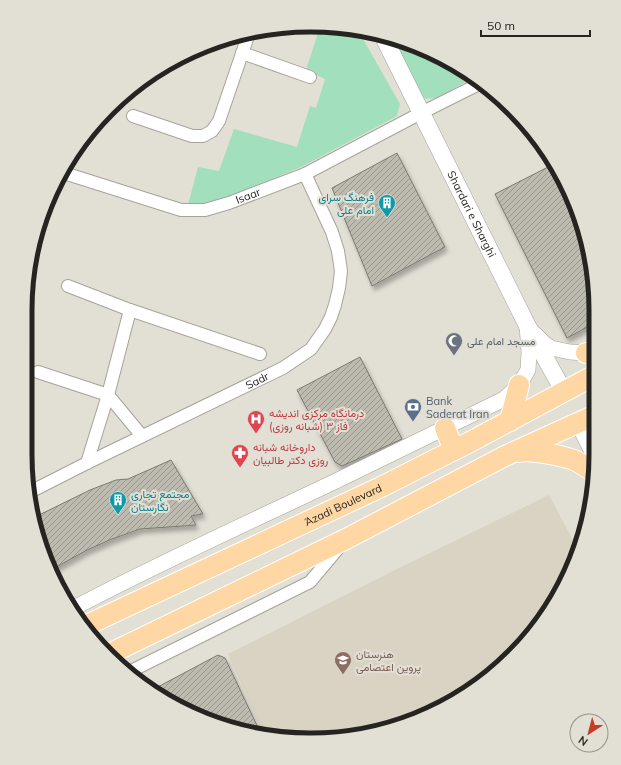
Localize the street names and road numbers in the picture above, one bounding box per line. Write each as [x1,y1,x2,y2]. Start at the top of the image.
street label: Shardari e Sharghi [444,168,499,260]
street label: Isaar [234,185,262,207]
street label: Sadr [243,369,271,392]
street label: َAzadi Boulevard [302,481,384,529]

